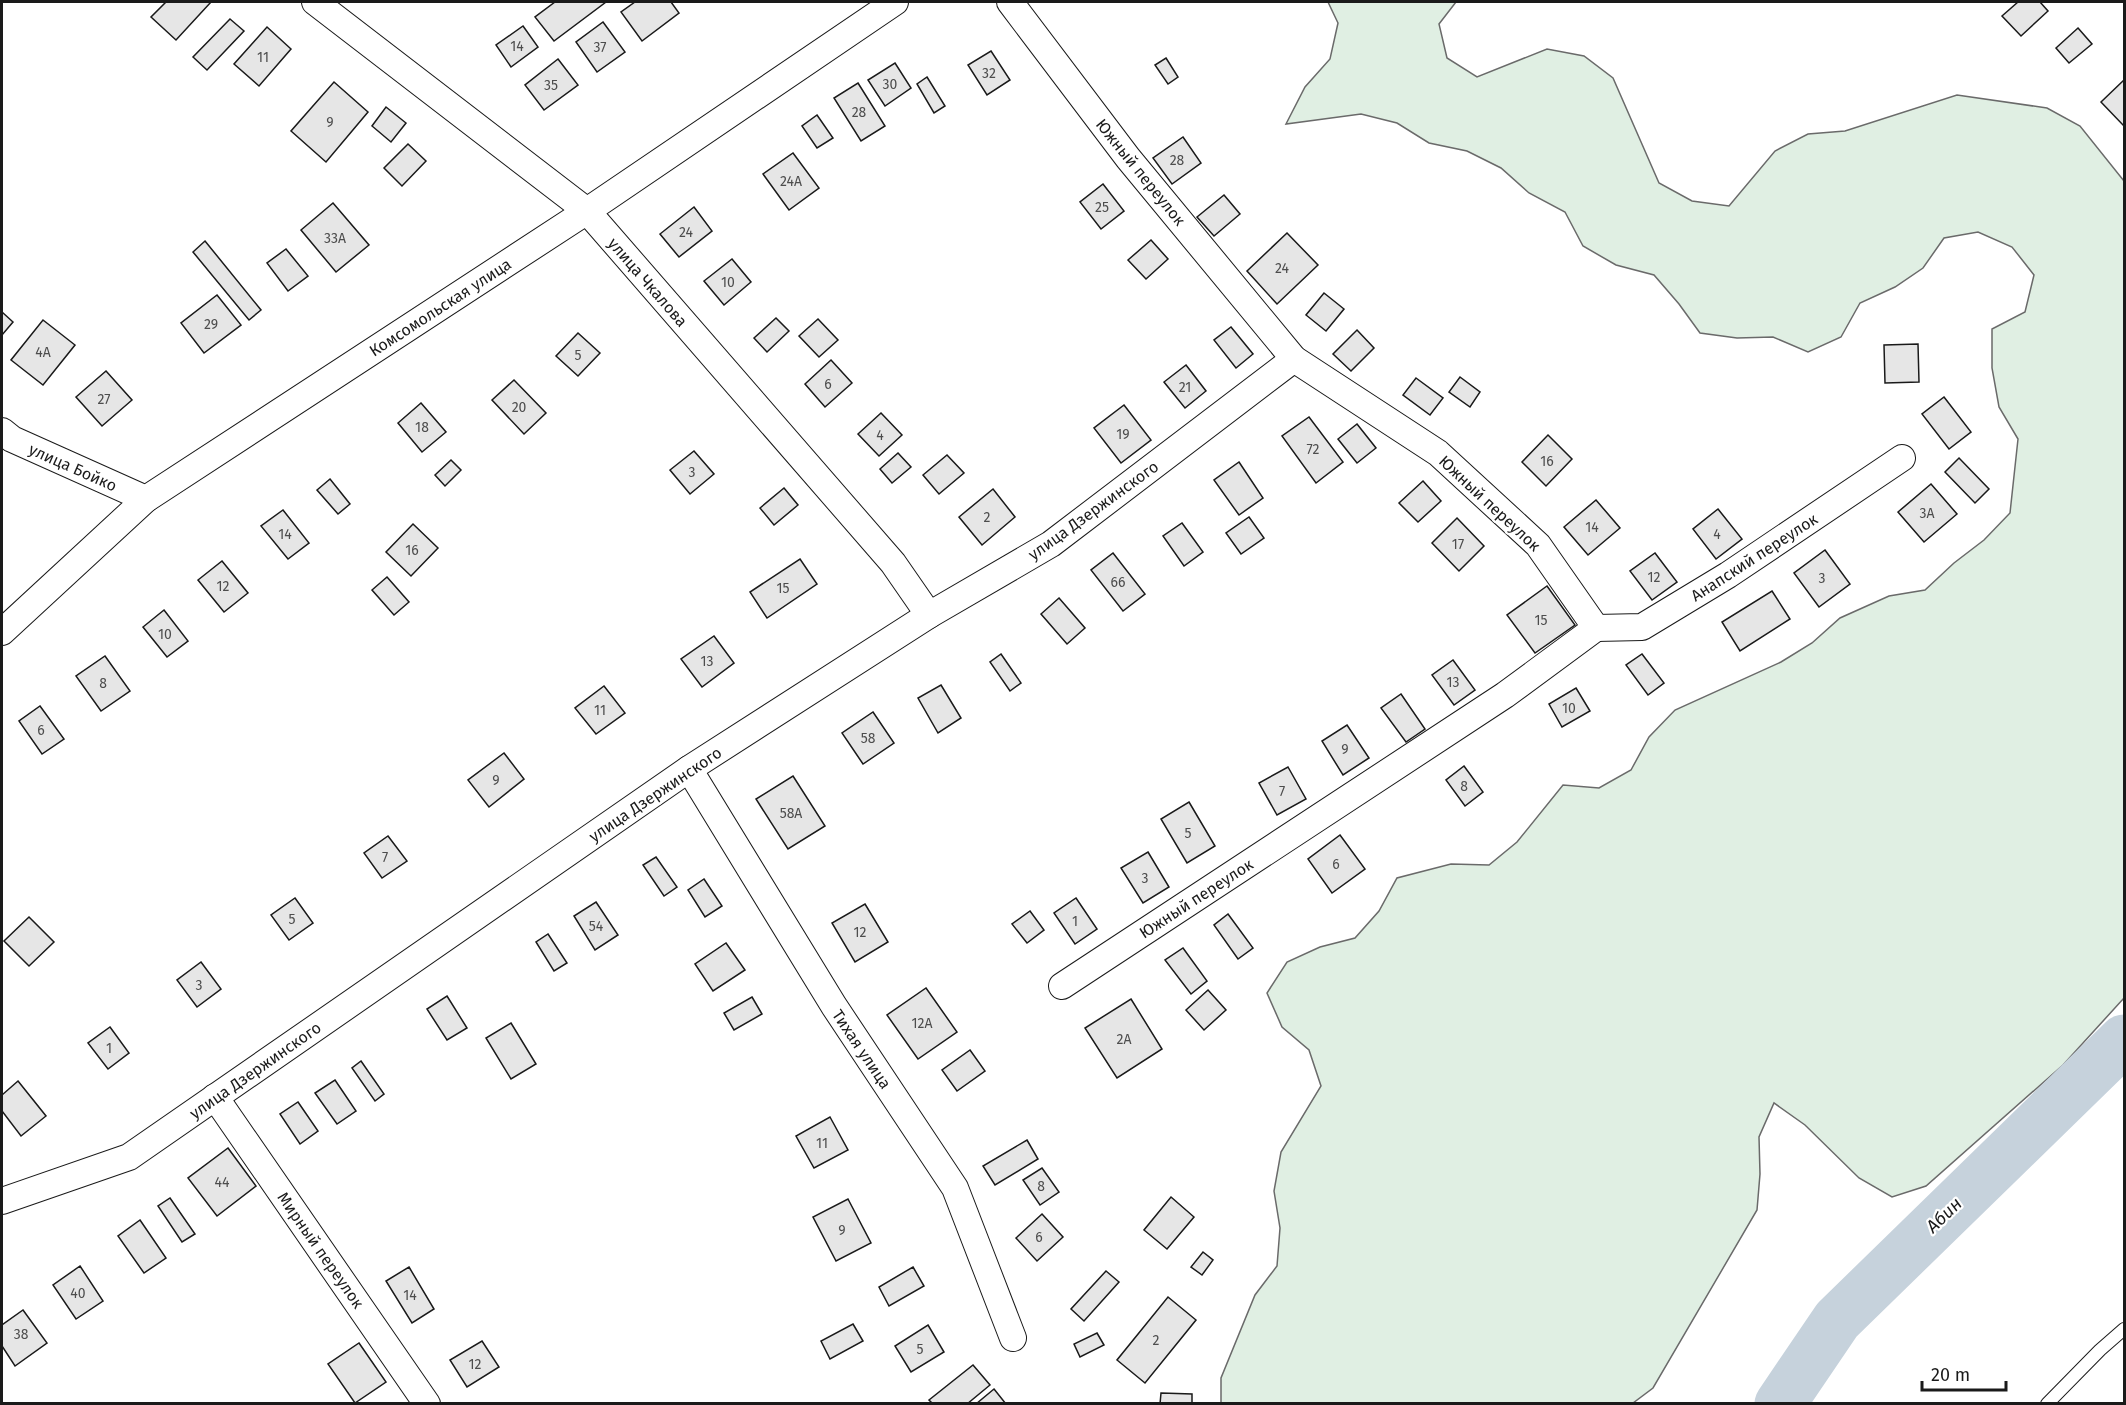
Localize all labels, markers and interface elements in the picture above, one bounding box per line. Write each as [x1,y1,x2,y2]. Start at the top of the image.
house number: 14 [510,38,524,55]
house number: 37 [593,39,607,56]
house number: 11 [257,49,269,66]
house number: 32 [982,65,996,82]
house number: 30 [883,76,898,93]
house number: 35 [544,77,558,94]
house number: 28 [852,104,867,121]
house number: 9 [326,114,334,131]
street label: Южный переулок [1092,115,1190,230]
house number: 28 [1170,152,1185,169]
house number: 24А [780,173,802,190]
house number: 25 [1095,199,1109,216]
house number: 24 [679,224,694,241]
house number: 33А [324,230,346,247]
street label: улица Чкалова [604,234,691,331]
street label: Комсомольская улица [366,254,515,360]
house number: 24 [1275,260,1290,277]
house number: 10 [721,274,735,291]
house number: 29 [204,316,218,333]
house number: 4А [35,344,51,361]
house number: 5 [574,347,582,364]
house number: 6 [824,376,832,393]
house number: 21 [1179,379,1191,396]
house number: 27 [97,391,111,408]
house number: 20 [512,399,527,416]
house number: 18 [415,419,429,436]
house number: 19 [1116,426,1130,443]
house number: 4 [876,427,884,444]
street label: улица Бойко [26,440,120,495]
house number: 72 [1307,441,1320,458]
street label: Южный переулок [1435,452,1545,556]
house number: 16 [1540,453,1554,470]
street label: улица Дзержинского [1025,457,1162,564]
house number: 3 [689,464,696,481]
house number: 3А [1919,505,1935,522]
house number: 2 [984,509,991,526]
street label: Анапский переулок [1687,509,1822,605]
house number: 14 [1585,519,1599,536]
house number: 14 [278,526,292,543]
house number: 4 [1713,526,1721,543]
house number: 17 [1452,536,1464,553]
house number: 16 [405,542,419,559]
house number: 12 [1648,569,1661,586]
house number: 3 [1819,570,1826,587]
house number: 66 [1111,574,1125,591]
house number: 12 [217,578,230,595]
house number: 15 [776,580,790,597]
house number: 15 [1534,612,1548,629]
house number: 10 [158,626,172,643]
house number: 13 [700,653,714,670]
house number: 13 [1446,674,1460,691]
house number: 8 [99,675,107,692]
house number: 10 [1562,700,1576,717]
house number: 11 [594,702,606,719]
house number: 6 [37,722,45,739]
house number: 58 [861,730,876,747]
house number: 9 [1341,741,1349,758]
street label: улица Дзержинского [585,743,725,846]
house number: 9 [492,772,500,789]
house number: 8 [1460,778,1468,795]
house number: 7 [1279,783,1285,800]
house number: 58А [780,805,802,822]
house number: 5 [1184,825,1192,842]
house number: 7 [382,849,388,866]
street label: Южный переулок [1136,854,1257,942]
house number: 6 [1332,856,1340,873]
house number: 3 [1142,870,1149,887]
house number: 5 [288,911,296,928]
house number: 1 [1072,913,1078,930]
house number: 54 [589,918,604,935]
house number: 12 [854,924,867,941]
house number: 3 [196,977,203,994]
street label: Тихая улица [828,1006,895,1092]
house number: 12А [911,1015,933,1032]
street label: улица Дзержинского [186,1018,325,1123]
house number: 2А [1117,1031,1131,1048]
house number: 1 [106,1040,112,1057]
house number: 11 [816,1135,828,1152]
house number: 44 [215,1174,230,1191]
house number: 8 [1037,1178,1045,1195]
street label: Мирный переулок [273,1189,368,1313]
water label: Абин [1921,1193,1967,1238]
house number: 9 [838,1222,846,1239]
house number: 6 [1035,1229,1043,1246]
house number: 40 [70,1285,86,1302]
house number: 14 [403,1287,417,1304]
house number: 38 [14,1326,29,1343]
house number: 2 [1153,1332,1160,1349]
house number: 5 [916,1341,924,1358]
scale bar [1922,1354,2006,1392]
house number: 12 [469,1356,482,1373]
text: 20 m [1931,1364,1970,1386]

